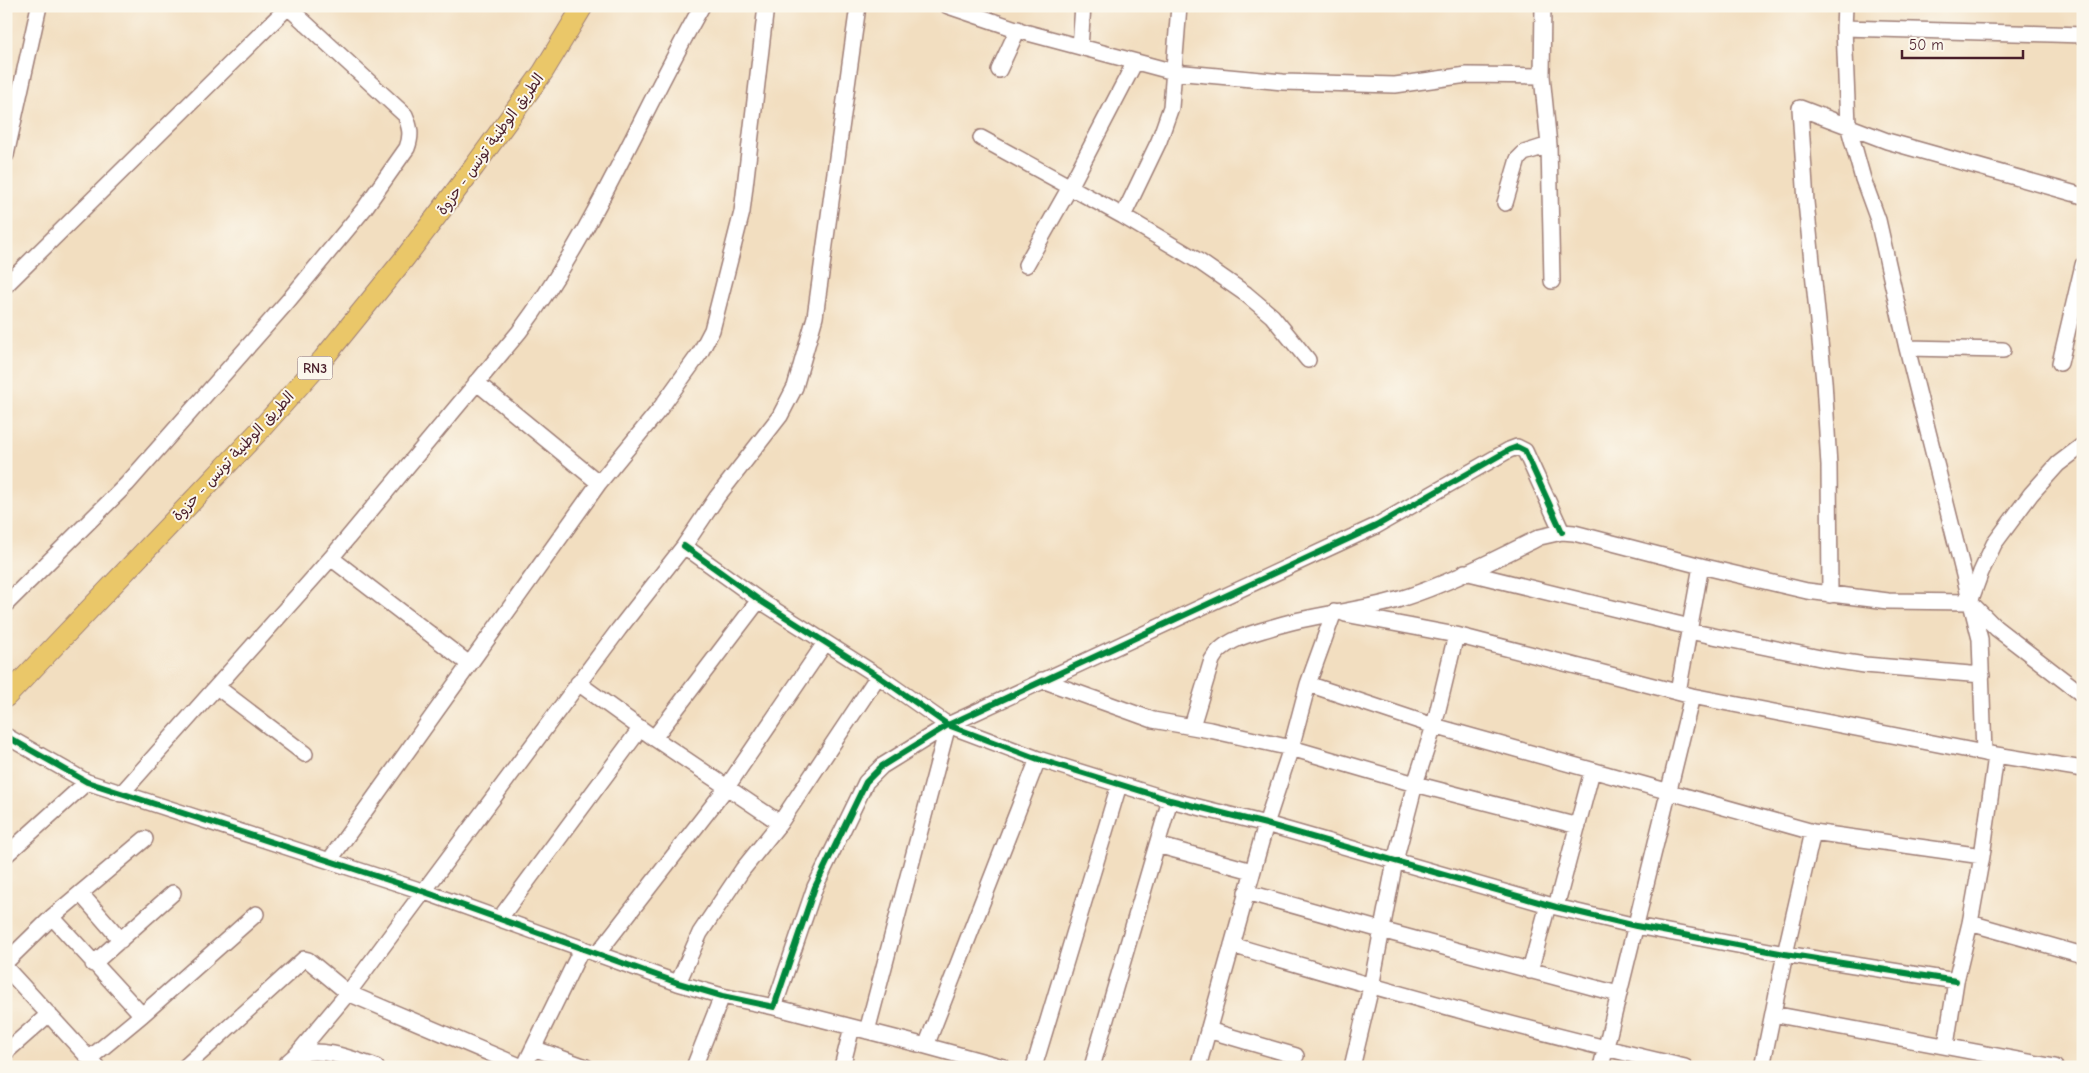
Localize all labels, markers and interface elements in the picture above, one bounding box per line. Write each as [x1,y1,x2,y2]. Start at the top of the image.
scale bar [1902,28,2023,60]
text: 50 m [1909,36,1944,54]
street label: الطريق الوطنية تونس - حزوة [433,70,548,219]
road number: RN3 [298,356,332,379]
street label: الطريق الوطنية تونس - حزوة [168,387,298,525]

